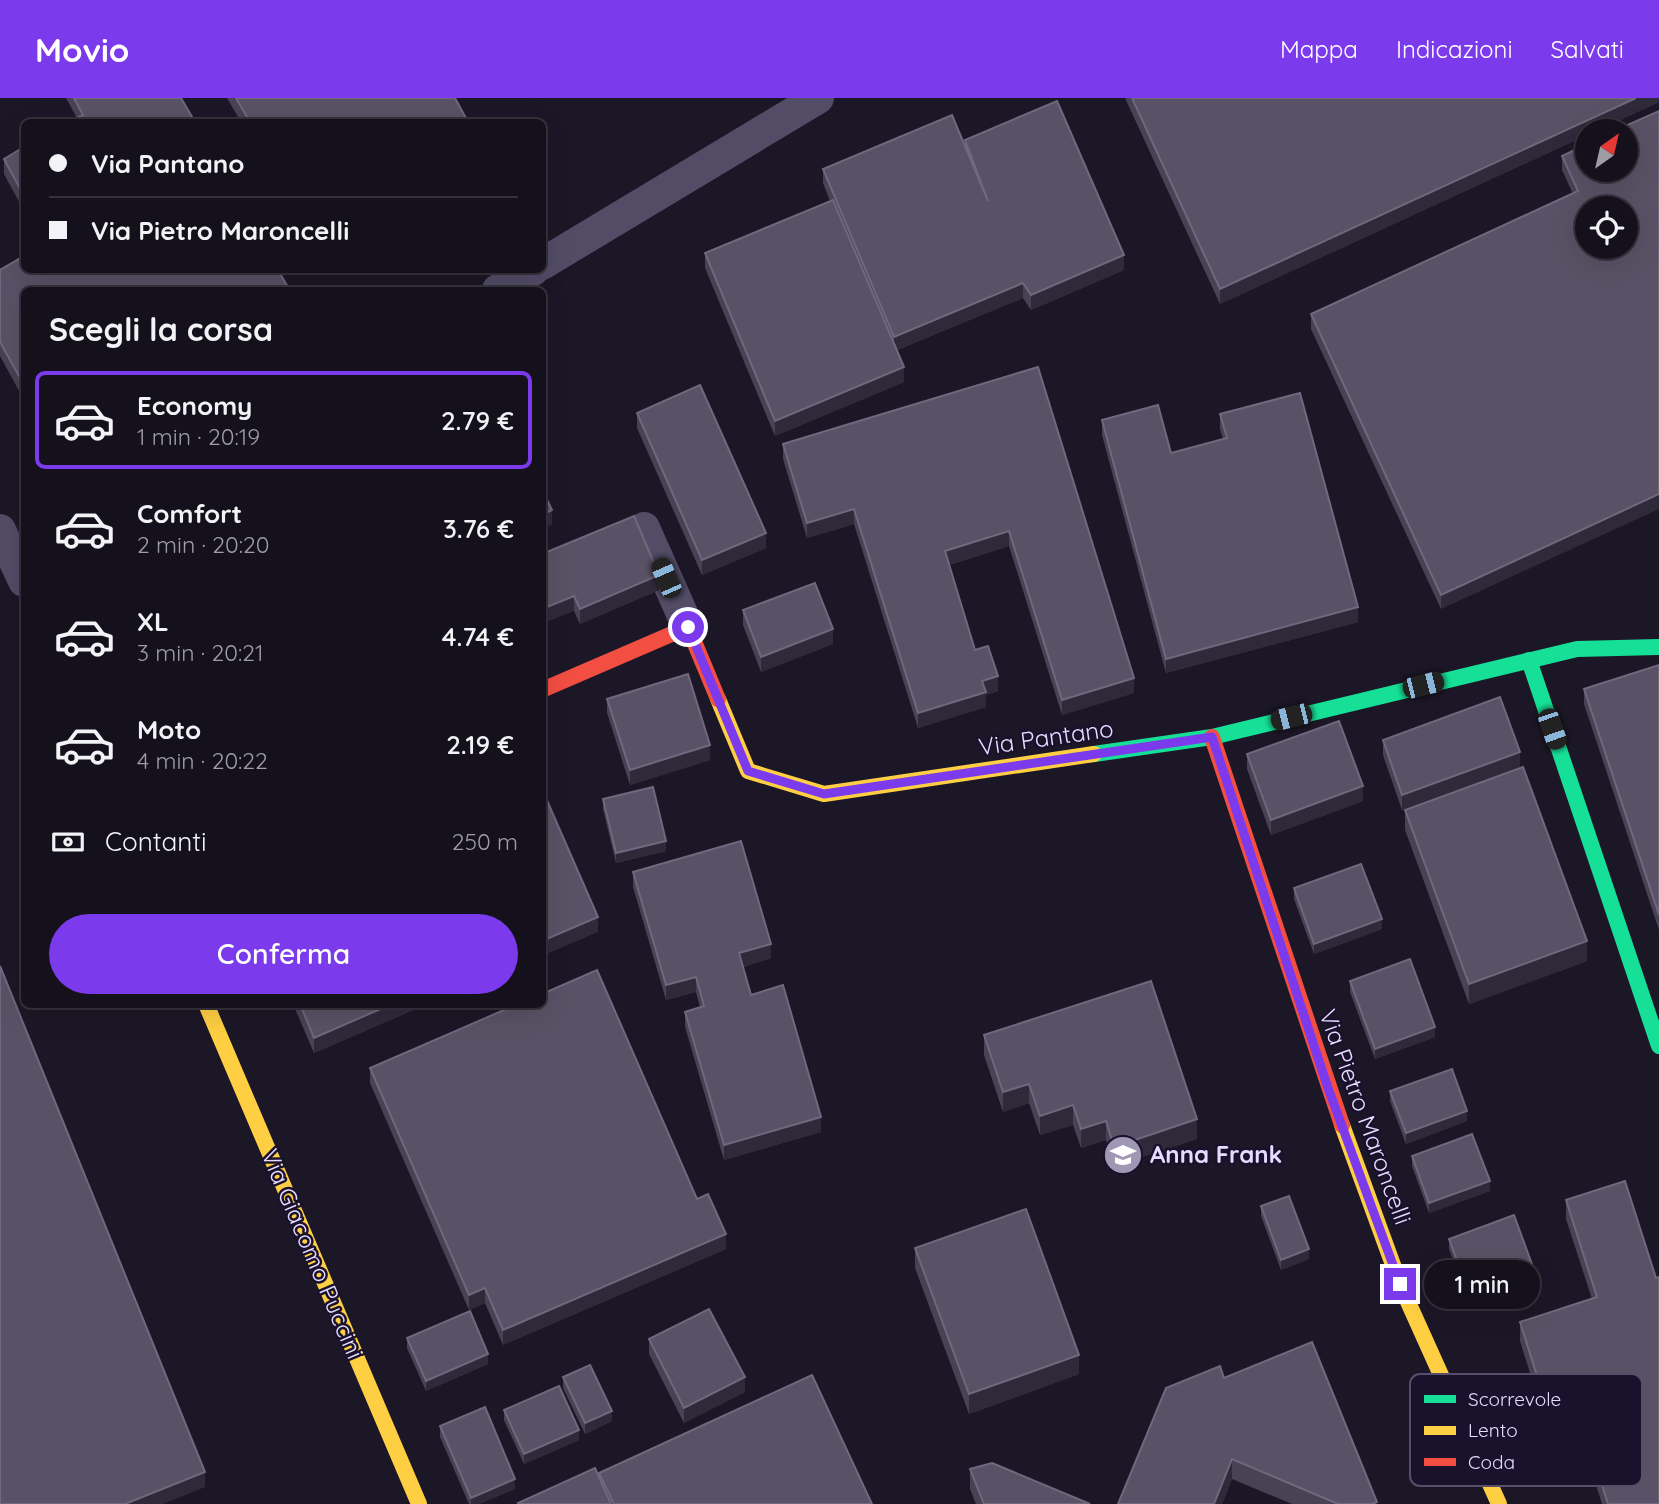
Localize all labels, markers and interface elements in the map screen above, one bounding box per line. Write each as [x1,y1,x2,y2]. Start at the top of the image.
text: Movio [35,29,129,70]
text: Mappa [1280,34,1358,64]
text: Indicazioni [1396,34,1513,64]
text: Salvati [1551,34,1624,64]
north arrow [1575,119,1638,182]
map controls [1575,119,1638,259]
text: Via Pantano [91,147,244,180]
button: locate [1575,196,1638,259]
text: Via Pietro Maroncelli [91,214,349,247]
text: Scegli la corsa [49,309,273,349]
icon: car [53,389,116,452]
text: Economy [137,389,252,422]
text: 2.79 € [441,404,514,437]
text: 1 min · 20:19 [137,422,260,451]
icon: car [53,497,116,560]
text: Comfort [137,497,242,530]
text: 3.76 € [443,512,514,545]
text: 2 min · 20:20 [137,530,269,559]
car [648,555,685,601]
icon: car [53,605,116,668]
text: XL [137,605,169,638]
route start [672,611,704,643]
text: 4.74 € [442,620,514,653]
text: 3 min · 20:21 [137,638,264,667]
car [1401,670,1446,700]
car [1269,702,1314,732]
car [1536,706,1569,752]
icon: car [53,713,116,776]
text: Moto [137,713,201,746]
street label: Via Pantano [977,713,1115,761]
text: 2.19 € [446,728,514,761]
text: 4 min · 20:22 [137,746,268,775]
icon: cash [49,823,87,861]
text: Contanti [105,825,207,858]
text: 250 m [452,827,518,856]
button: Conferma [49,914,518,994]
street label: Via Pietro Maroncelli [1313,1005,1419,1228]
school or university icon: Anna Frank [1102,1134,1144,1176]
place label: Anna Frank [1150,1139,1282,1169]
street label: Via Giacomo Puccini [255,1144,371,1363]
callout: 1 min [1424,1260,1540,1308]
route end [1384,1268,1416,1300]
text: 1 min [1454,1270,1510,1299]
legend [1410,1374,1642,1486]
text: Scorrevole [1468,1387,1561,1411]
text: Lento [1468,1418,1518,1442]
text: Coda [1468,1450,1515,1474]

